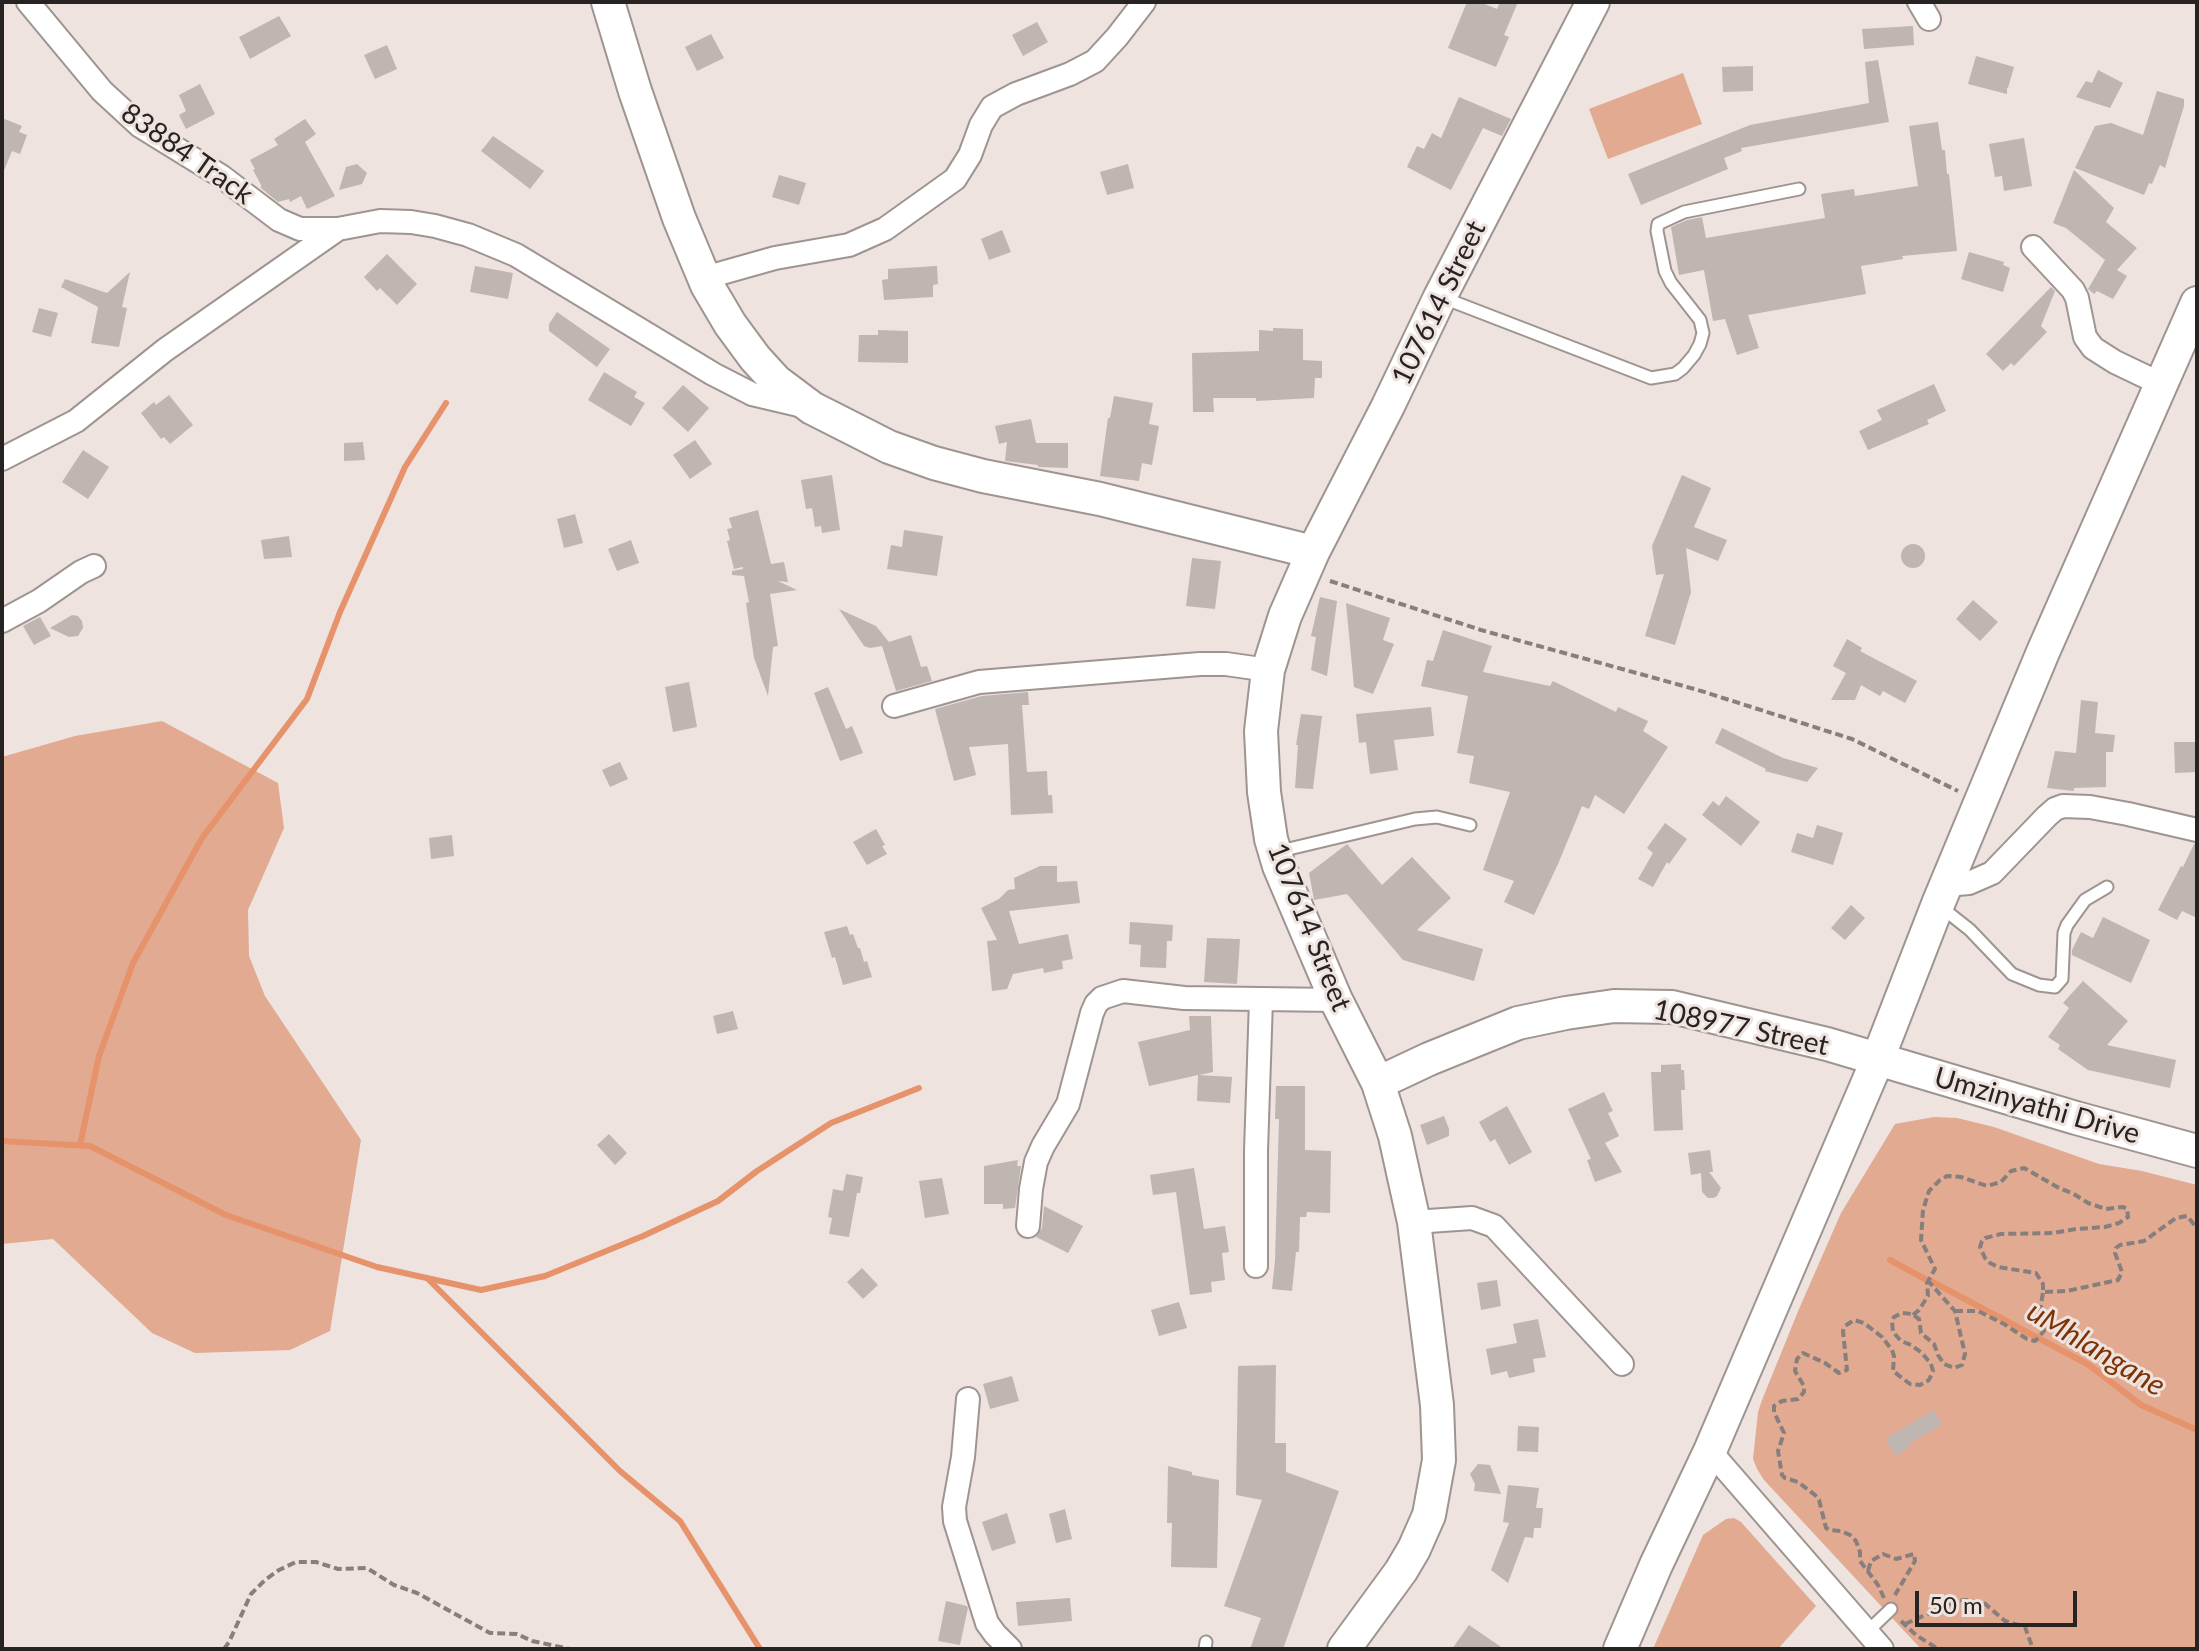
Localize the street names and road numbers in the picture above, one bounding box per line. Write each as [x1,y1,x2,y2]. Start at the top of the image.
street label: 83884 Track [115,96,259,212]
street label: 107614 Street [1385,215,1493,391]
street label: 107614 Street [1260,838,1358,1016]
street label: 108977 Street [1650,993,1832,1063]
street label: Umzinyathi Drive [1930,1061,2144,1151]

